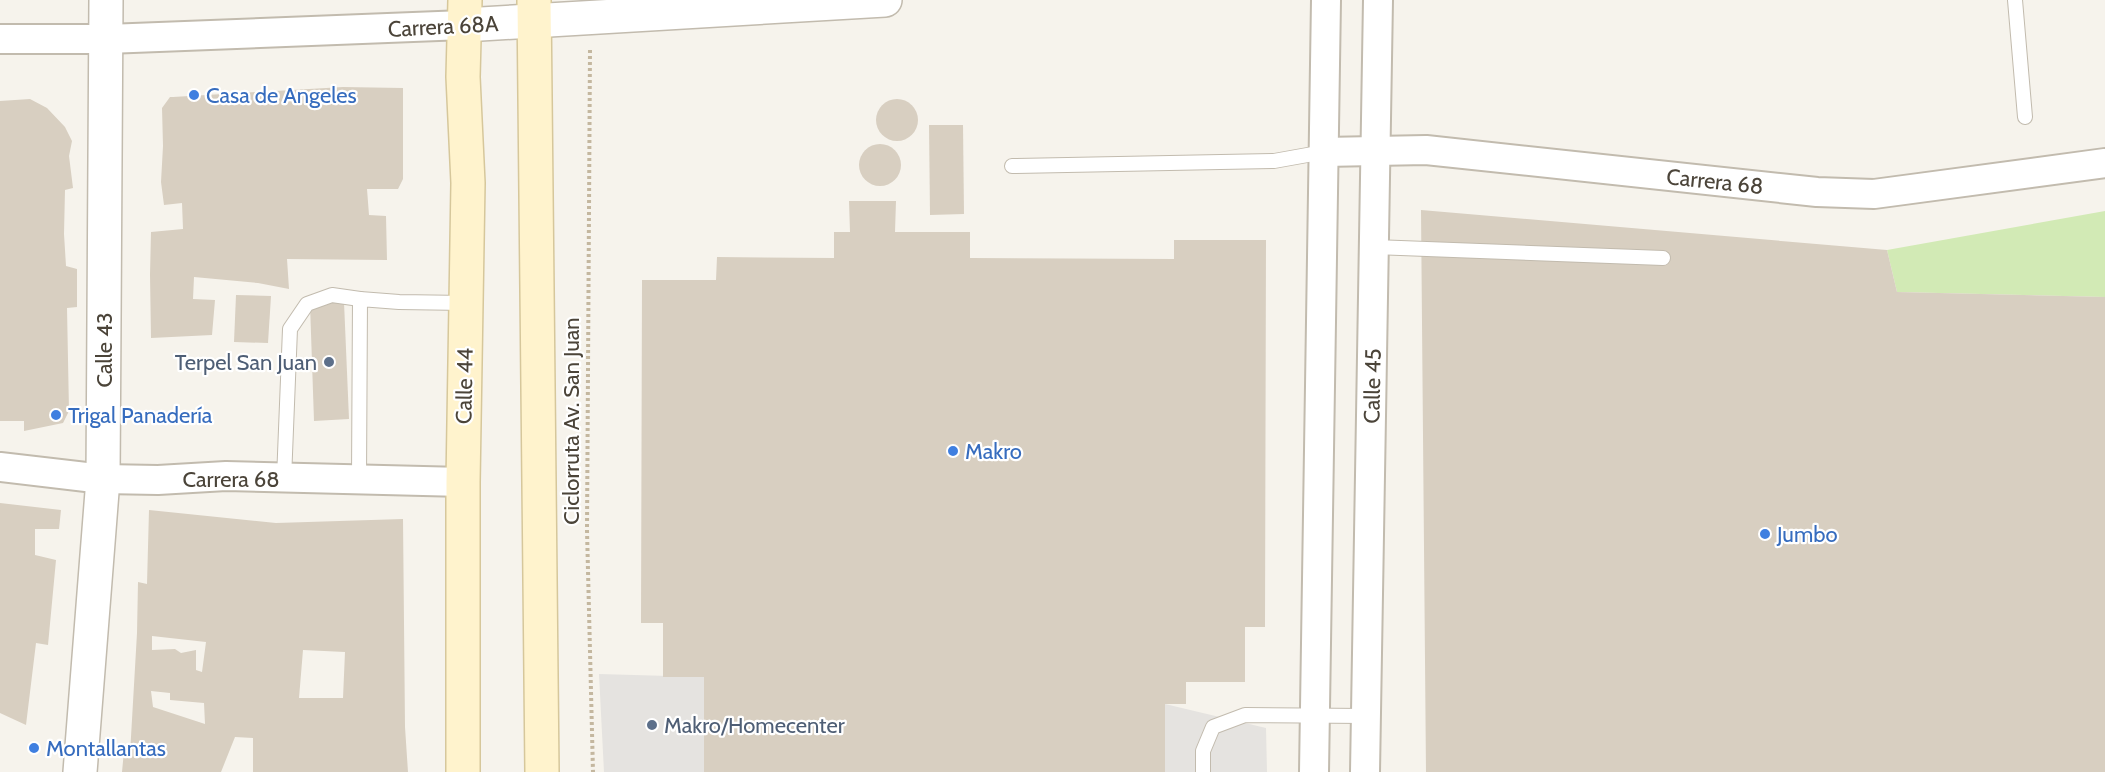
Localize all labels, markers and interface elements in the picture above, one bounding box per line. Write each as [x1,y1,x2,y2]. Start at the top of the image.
street label: Carrera 68A [387,10,499,43]
place label: Casa de Angeles [206,82,357,109]
marker: Casa de Angeles [187,88,201,102]
street label: Carrera 68 [1665,163,1765,200]
street label: Calle 43 [91,312,118,388]
street label: Ciclorruta Av. San Juan [558,317,585,525]
street label: Calle 44 [450,347,479,424]
street label: Calle 45 [1358,348,1387,424]
place label: Terpel San Juan [175,349,317,376]
marker: Terpel San Juan [322,355,336,369]
place label: Trigal Panadería [68,402,213,429]
marker: Trigal Panadería [49,408,63,422]
place label: Makro [965,438,1022,465]
marker: Makro [946,444,960,458]
street label: Carrera 68 [182,466,280,493]
place label: Jumbo [1776,521,1838,548]
marker: Jumbo [1758,527,1772,541]
place label: Makro/Homecenter [664,712,845,739]
marker: Makro/Homecenter [645,718,659,732]
place label: Montallantas [46,735,166,762]
marker: Montallantas [27,741,41,755]

